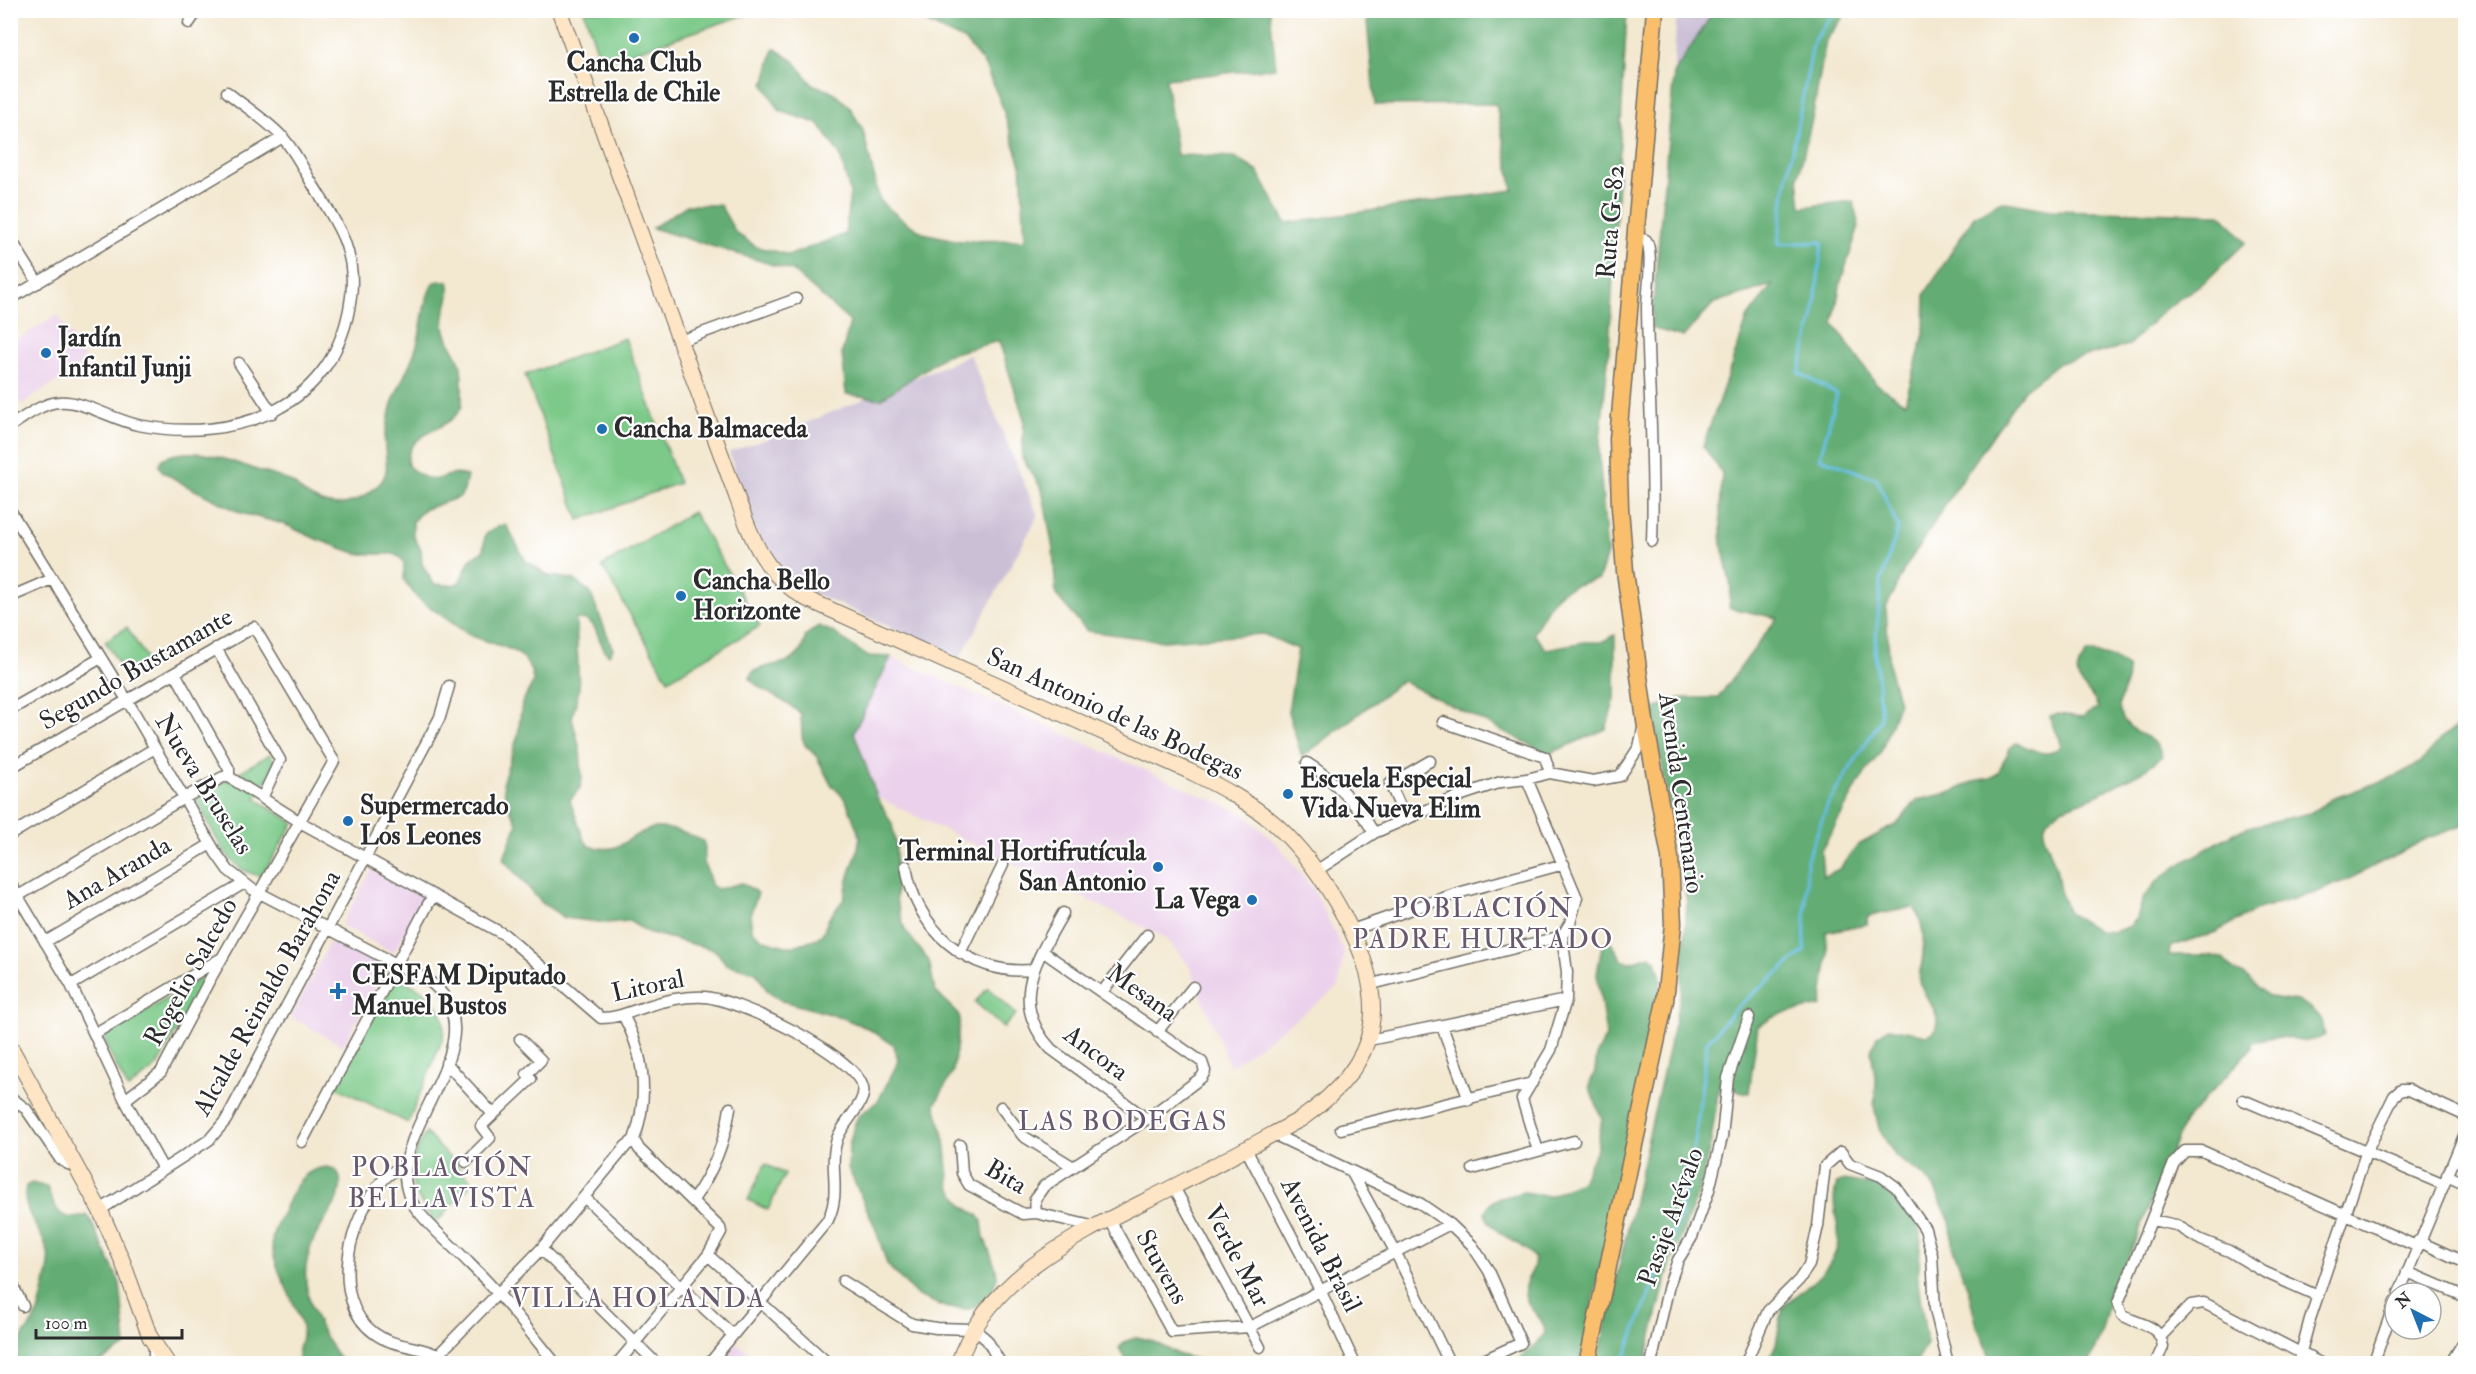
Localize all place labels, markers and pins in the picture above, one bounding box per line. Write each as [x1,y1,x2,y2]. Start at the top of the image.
marker: Cancha Club Estrella de Chile [627,31,641,45]
place label: Cancha Club Estrella de Chile [548,47,720,109]
place label: Jardín Infantil Junji [56,322,192,384]
marker: Jardín Infantil Junji [39,346,53,360]
place label: Cancha Balmaceda [614,413,809,445]
marker: Cancha Balmaceda [595,422,609,436]
place label: Cancha Bello Horizonte [693,565,830,627]
marker: Cancha Bello Horizonte [674,589,688,603]
place label: Escuela Especial Vida Nueva Elim [1299,763,1482,825]
marker: Escuela Especial Vida Nueva Elim [1281,787,1295,801]
place label: Supermercado Los Leones [360,790,509,852]
marker: Supermercado Los Leones [341,814,355,828]
place label: Terminal Hortifrutícula San Antonio [899,836,1147,898]
marker: Terminal Hortifrutícula San Antonio [1151,860,1165,874]
place label: La Vega [1154,884,1241,917]
marker: La Vega [1245,893,1259,907]
place label: CESFAM Diputado Manuel Bustos [351,960,566,1022]
marker: CESFAM Diputado Manuel Bustos [329,982,347,1000]

